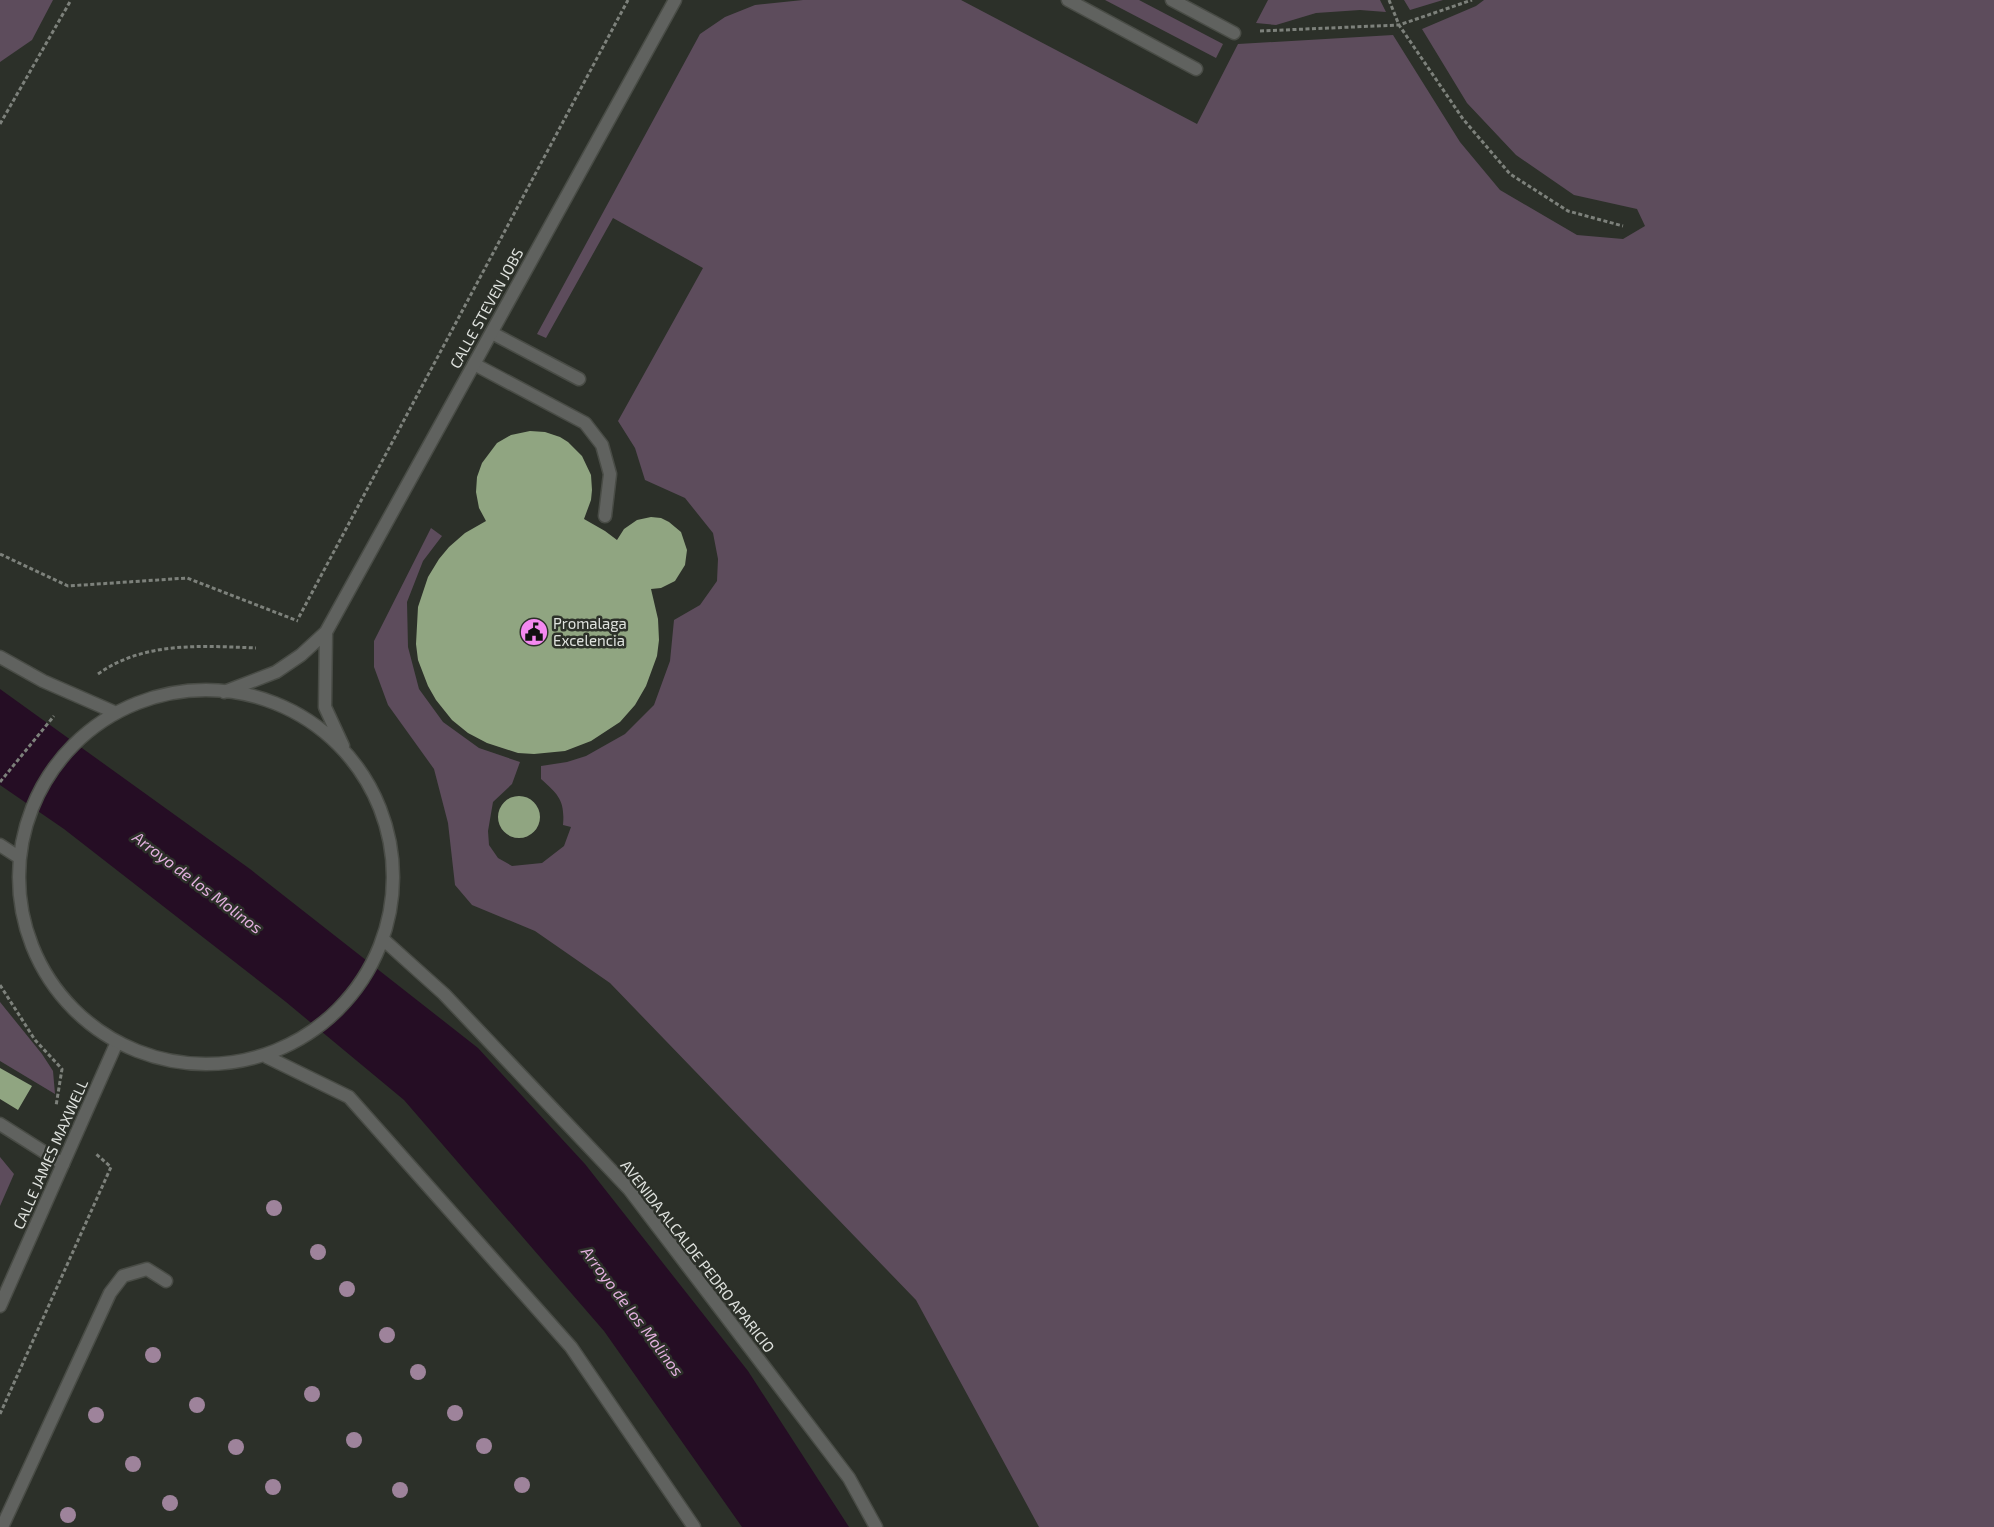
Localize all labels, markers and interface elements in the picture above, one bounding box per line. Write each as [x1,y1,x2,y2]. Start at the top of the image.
street label: CALLE STEVEN JOBS [446,245,526,371]
place label: Promalaga Excelencia [553,614,627,649]
public building icon: Promalaga Excelencia [519,617,549,647]
water label: Arroyo de los Molinos [128,826,267,938]
street label: CALLE JAMES MAXWELL [9,1076,91,1232]
street label: AVENIDA ALCALDE PEDRO APARICIO [617,1156,779,1356]
water label: Arroyo de los Molinos [577,1242,688,1380]

